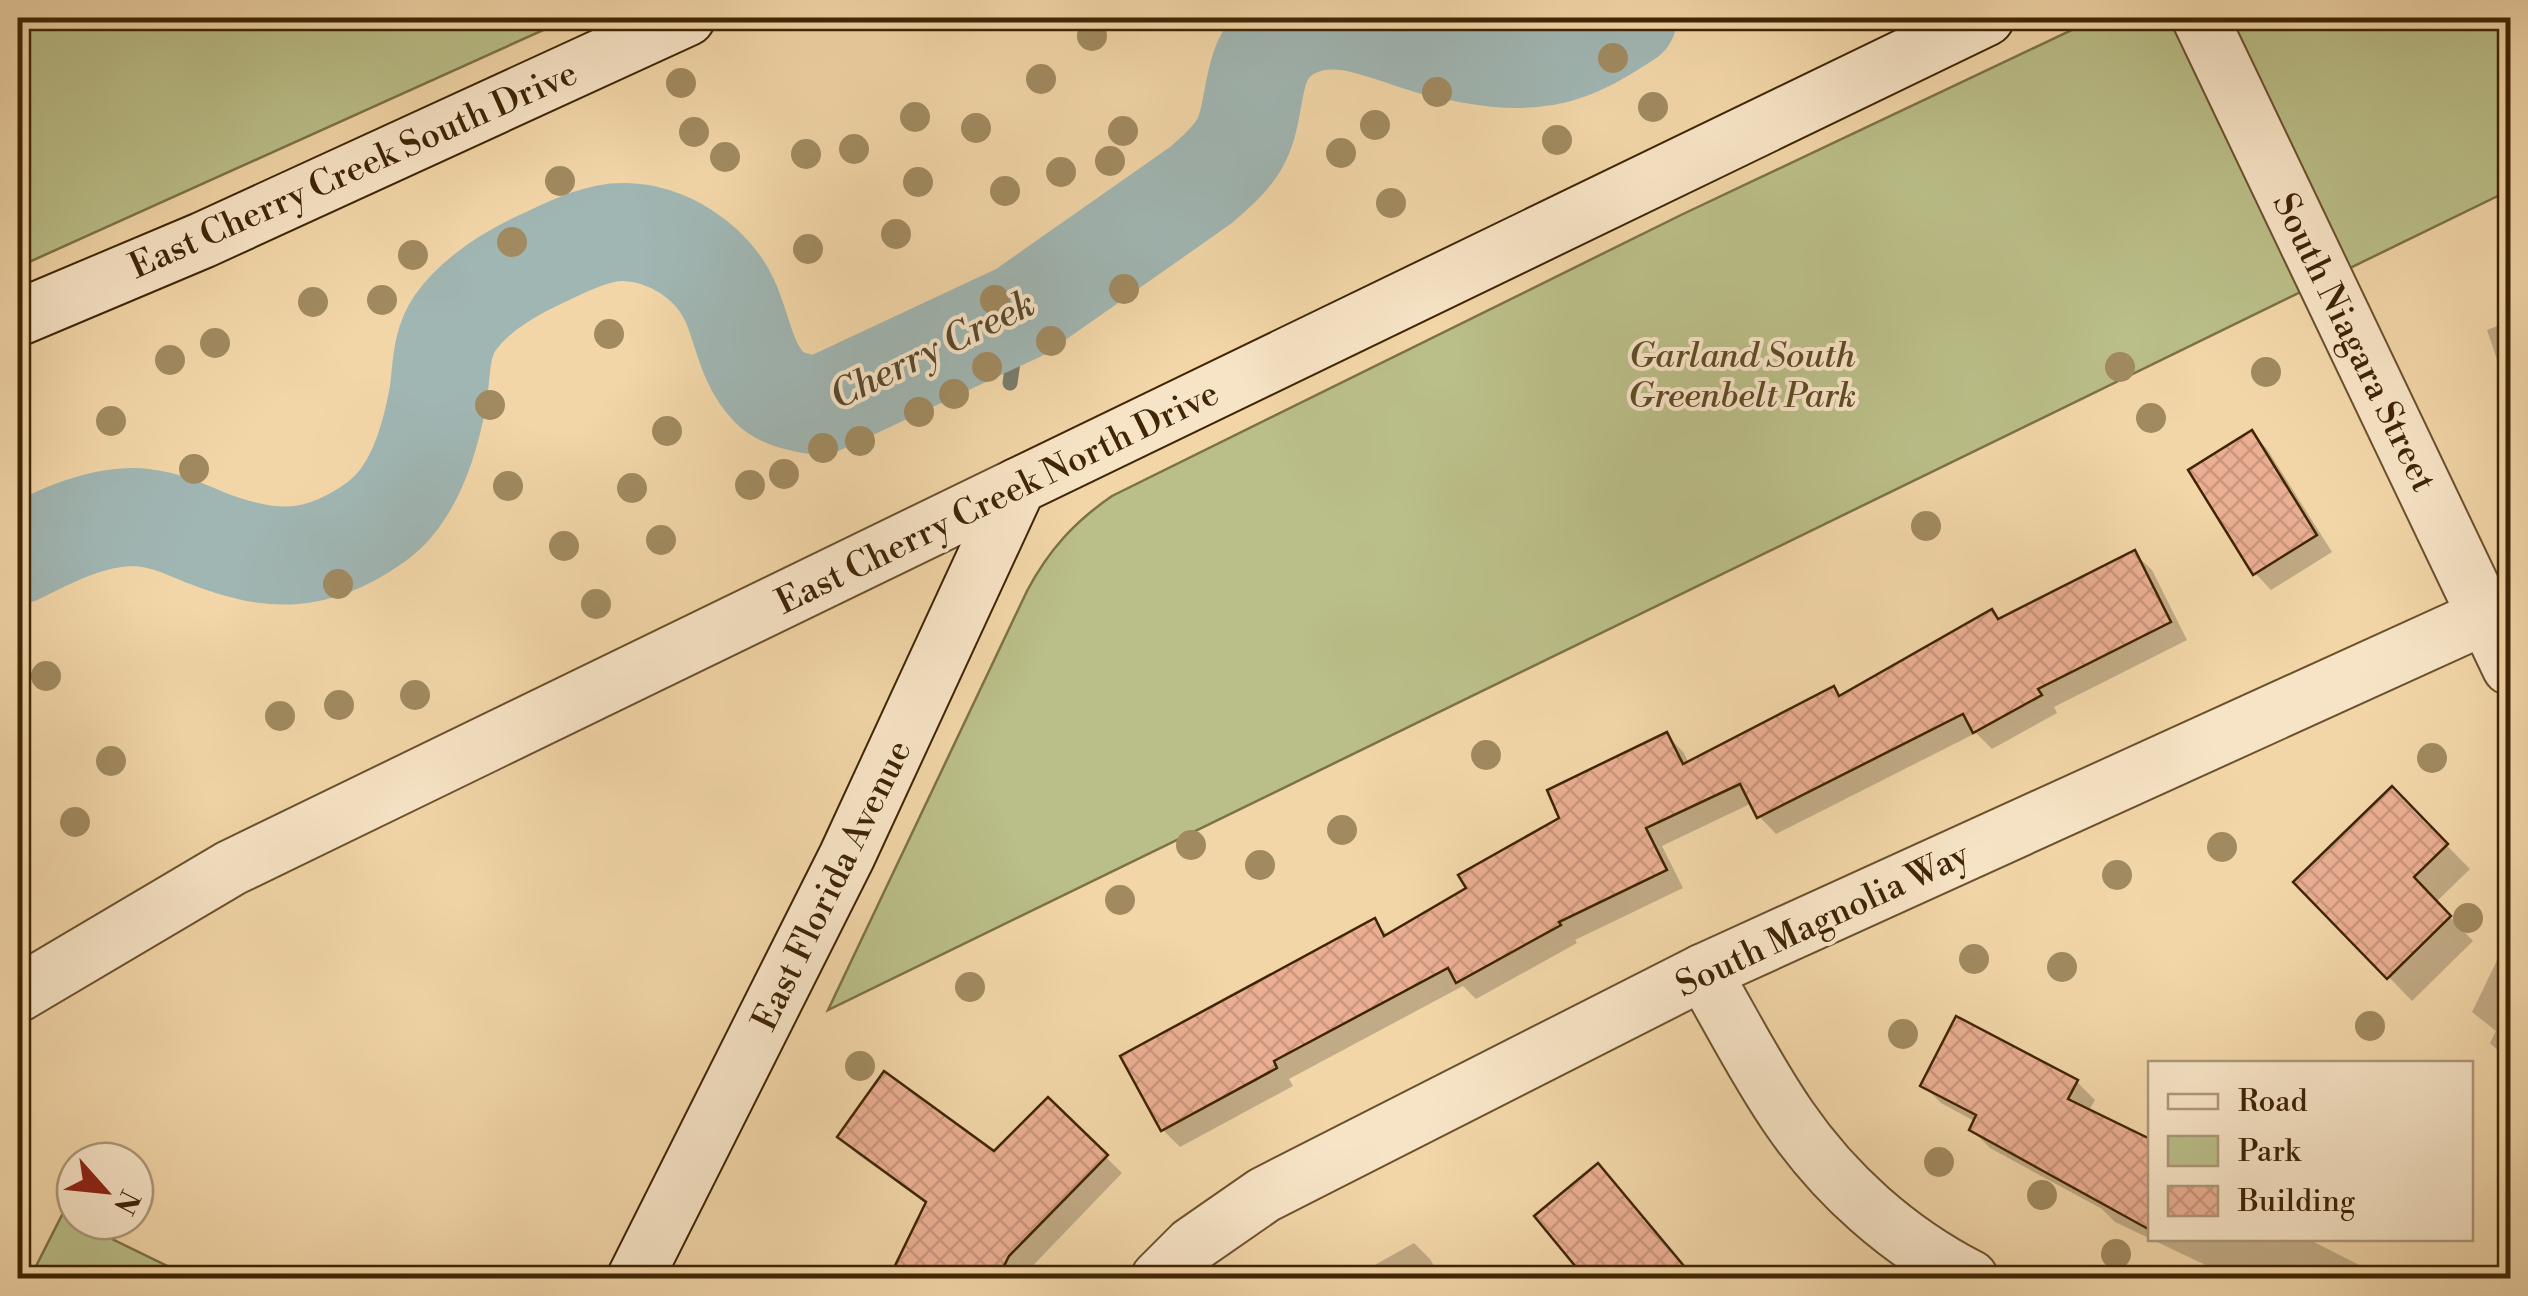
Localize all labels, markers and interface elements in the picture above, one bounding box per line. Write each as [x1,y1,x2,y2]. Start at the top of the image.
street label: East Cherry Creek South Drive [123,52,584,289]
street label: South Niagara Street [2263,186,2445,499]
water label: Cherry Creek [822,280,1043,420]
park label: Garland South Greenbelt Park [1628,335,1856,418]
street label: East Cherry Creek North Drive [769,372,1226,624]
street label: East Florida Avenue [743,733,921,1038]
street label: South Magnolia Way [1669,833,1977,1007]
legend [2148,1061,2473,1241]
text: Road [2238,1083,2308,1121]
text: Park [2238,1133,2302,1171]
north arrow [55,1141,155,1241]
text: Building [2237,1183,2356,1221]
text: N [105,1184,147,1219]

